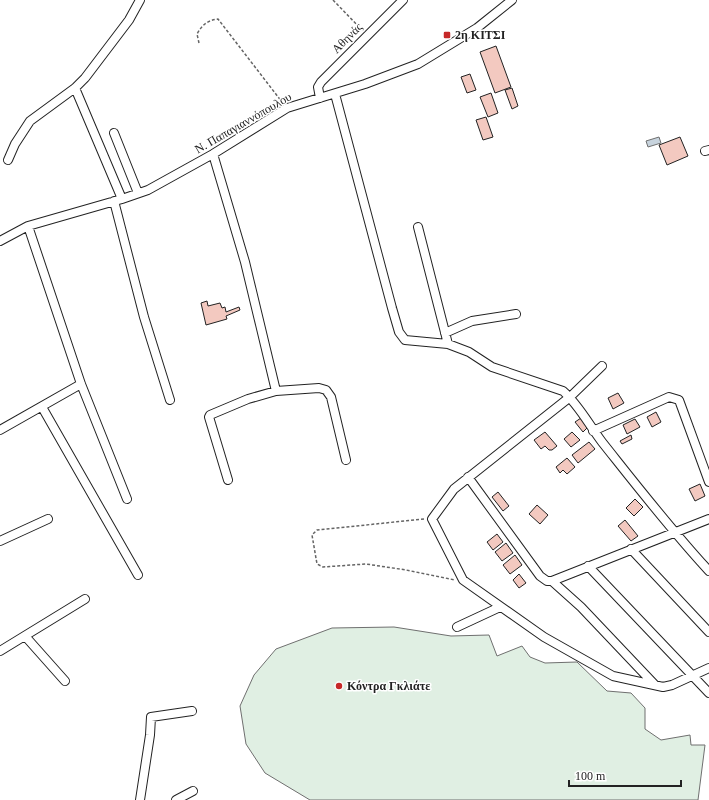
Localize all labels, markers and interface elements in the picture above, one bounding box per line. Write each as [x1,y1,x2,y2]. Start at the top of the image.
street label: Αθηνάς [329,20,365,56]
place label: 2η ΚΙΤΣΙ [455,28,506,42]
marker: 2η ΚΙΤΣΙ [442,30,452,40]
street label: Ν. Παπαγιαννόπουλου [192,90,294,156]
place label: Κόντρα Γκλιάτε [347,679,430,693]
marker: Κόντρα Γκλιάτε [334,681,344,691]
scale bar [569,762,681,788]
text: 100 m [575,769,606,783]

